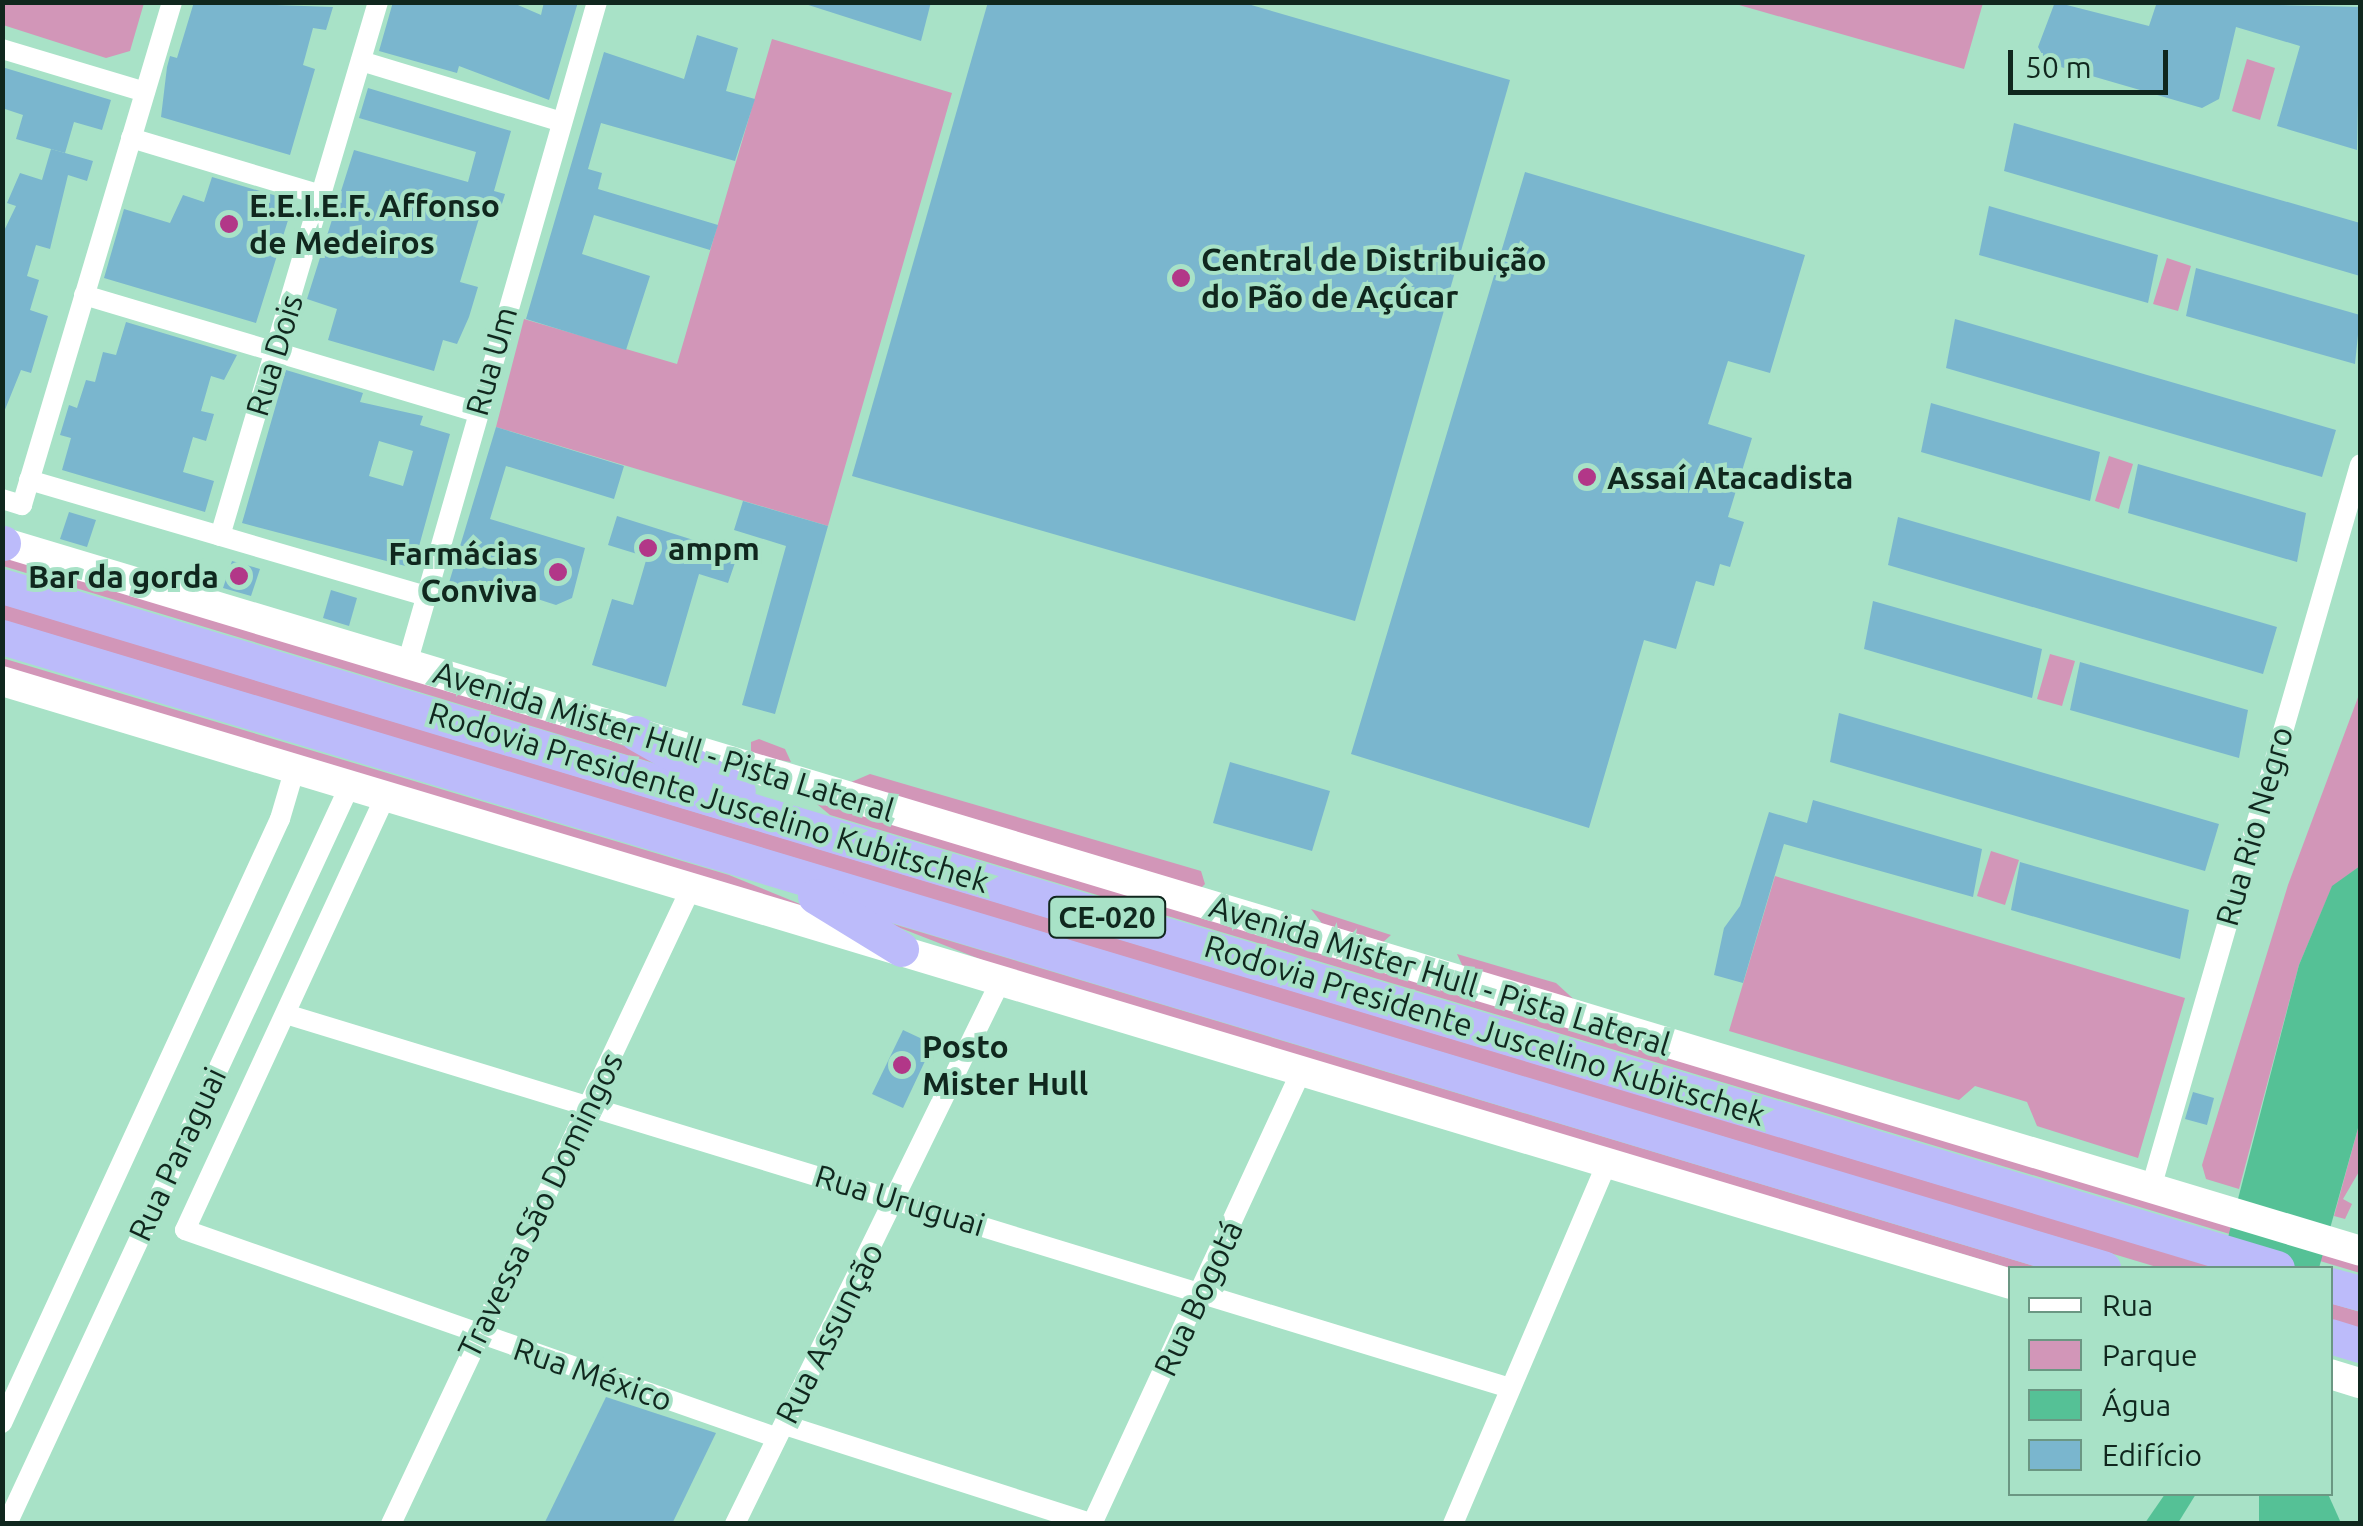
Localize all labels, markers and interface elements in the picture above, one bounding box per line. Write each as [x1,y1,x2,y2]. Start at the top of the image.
scale bar [2013,30,2173,92]
text: 50 m [2025,50,2092,84]
place label: E.E.I.E.F. Affonso de Medeiros [249,187,500,262]
marker: E.E.I.E.F. Affonso de Medeiros [218,213,240,235]
place label: Central de Distribuição do Pão de Açúcar [1201,241,1547,316]
marker: Central de Distribuição do Pão de Açúcar [1170,267,1192,289]
street label: Rua Dois [237,290,311,420]
street label: Rua Um [457,302,525,420]
place label: Assaí Atacadista [1607,458,1853,496]
marker: Assaí Atacadista [1576,466,1598,488]
place label: ampm [668,529,760,567]
place label: Farmácias Conviva [388,535,538,610]
marker: ampm [637,537,659,559]
place label: Bar da gorda [28,557,219,595]
marker: Farmácias Conviva [547,561,569,583]
marker: Bar da gorda [228,565,250,587]
street label: Avenida Mister Hull - Pista Lateral [429,653,899,829]
street label: Rodovia Presidente Juscelino Kubitschek [424,693,994,901]
street label: Rua Rio Negro [2207,722,2301,930]
street label: Avenida Mister Hull - Pista Lateral [1205,887,1675,1063]
road number: CE-020 [1047,892,1167,942]
street label: Rodovia Presidente Juscelino Kubitschek [1200,926,1770,1134]
place label: Posto Mister Hull [922,1028,1088,1103]
street label: Travessa São Domingos [449,1046,631,1364]
marker: Posto Mister Hull [891,1054,913,1076]
street label: Rua Paraguai [120,1061,234,1247]
street label: Rua Uruguai [811,1156,989,1244]
street label: Rua Bogotá [1145,1214,1251,1382]
street label: Rua Assunção [767,1236,891,1430]
legend [2008,1266,2333,1496]
text: Rua [2102,1288,2153,1322]
street label: Rua México [509,1329,677,1419]
text: Parque [2102,1338,2198,1372]
text: Água [2102,1388,2171,1422]
text: Edifício [2102,1438,2202,1472]

